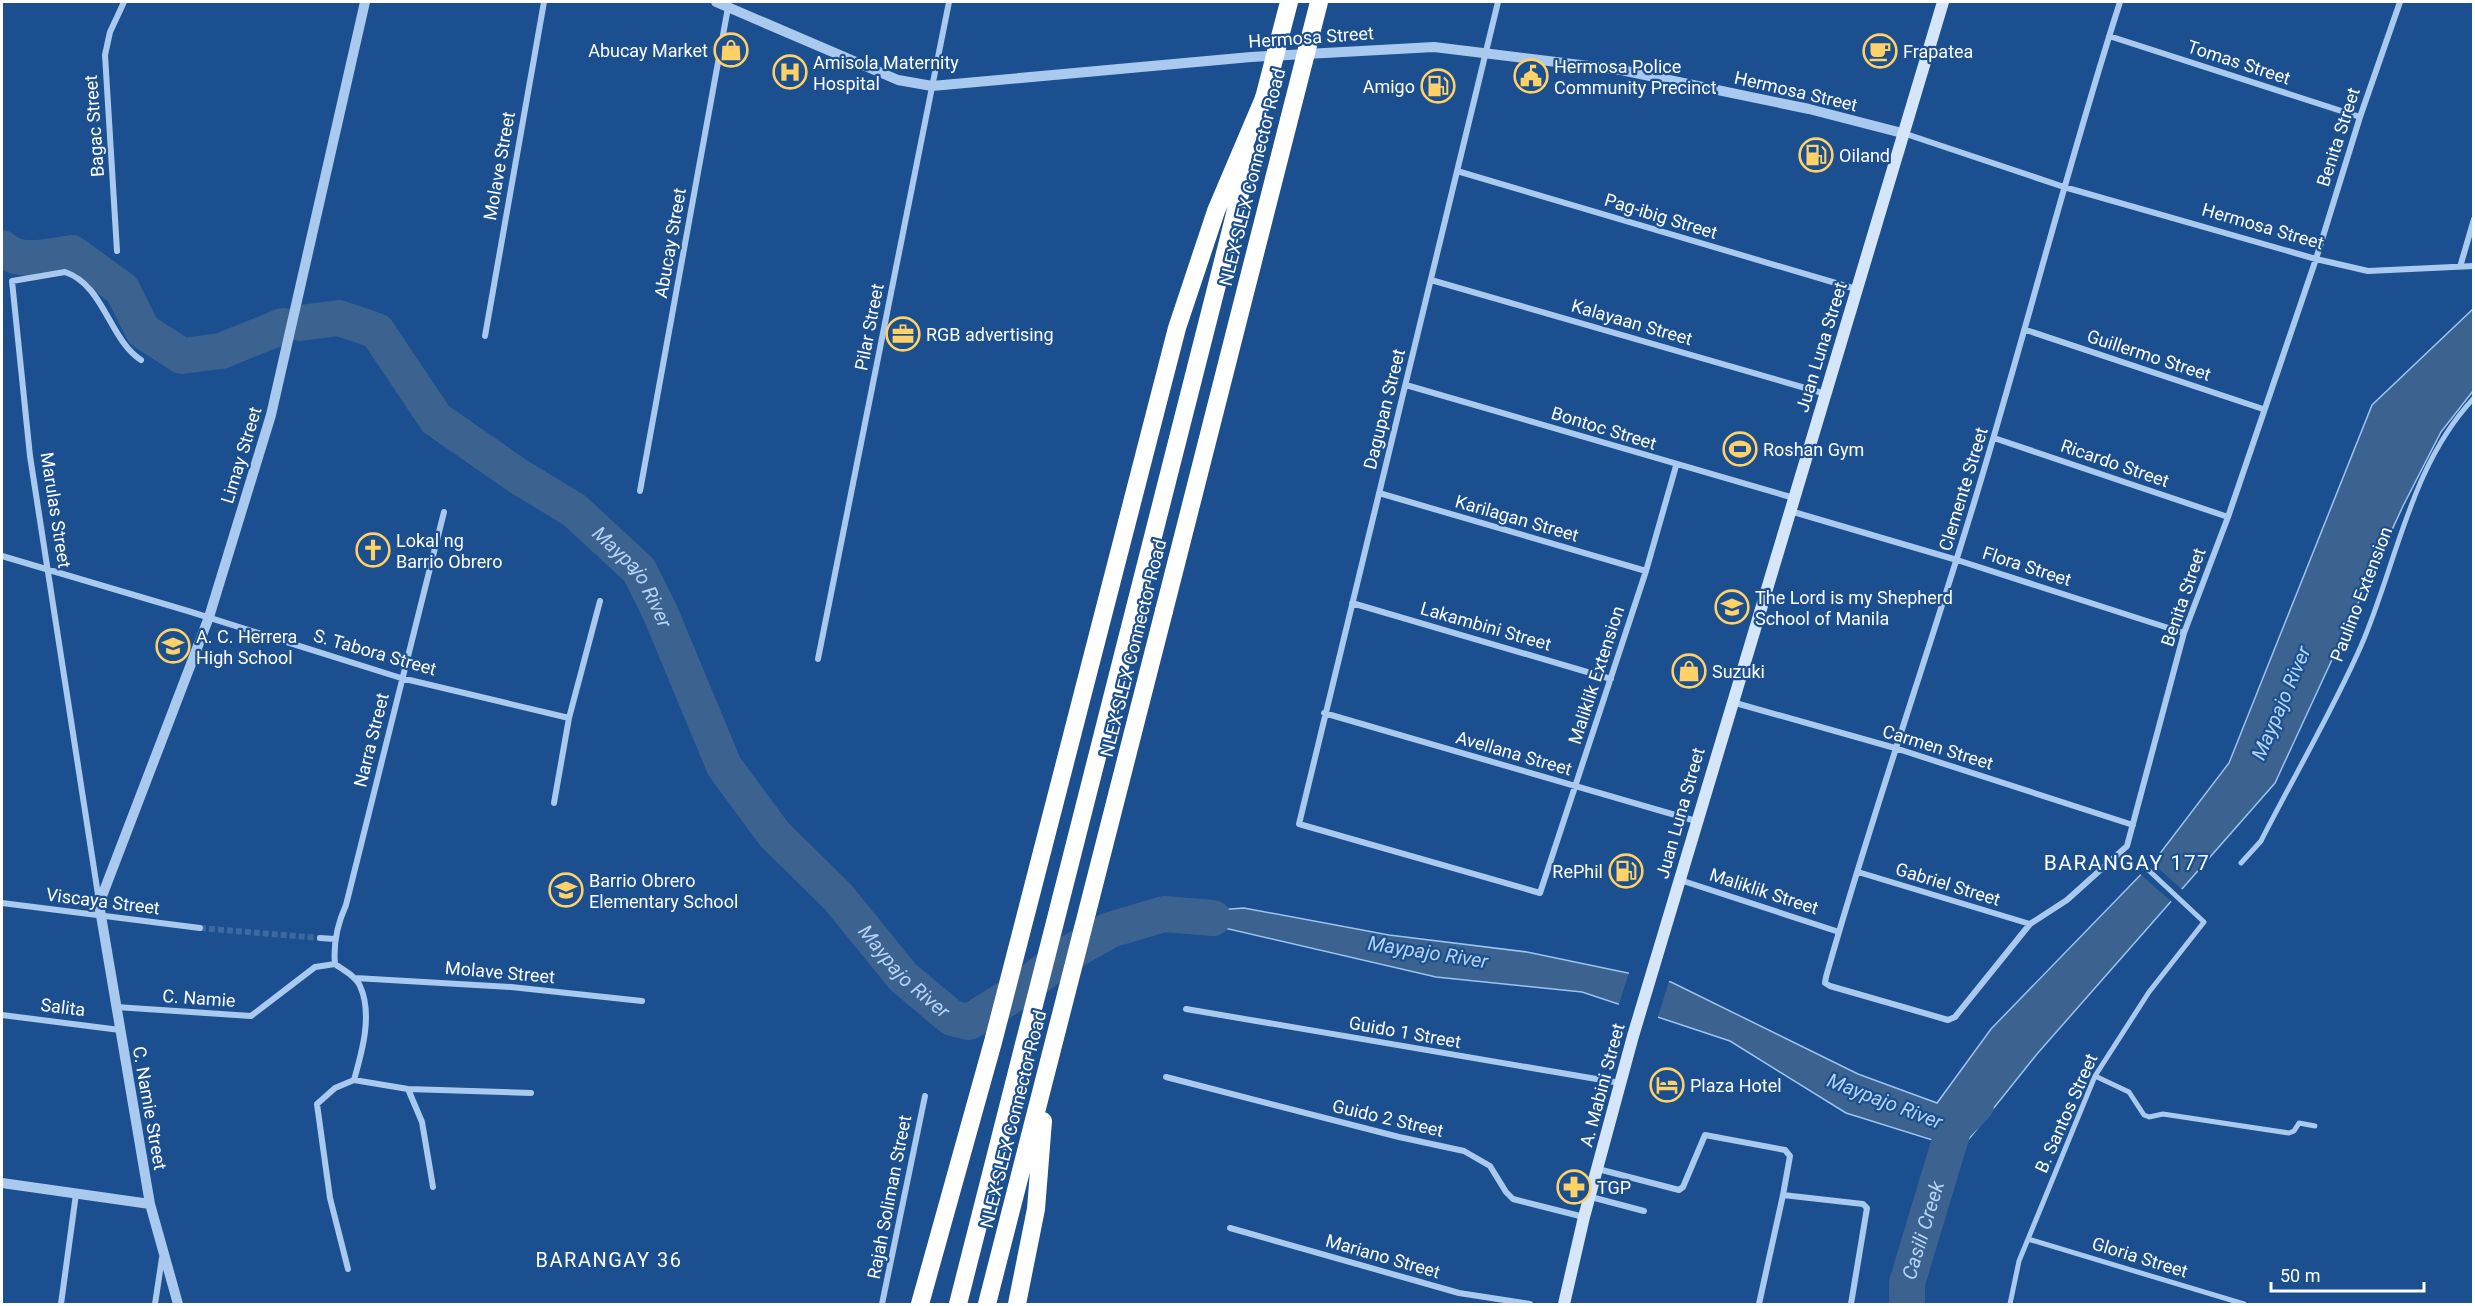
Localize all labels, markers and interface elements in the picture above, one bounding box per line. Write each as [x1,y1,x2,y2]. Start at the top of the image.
street label: Hermosa Street [1248,22,1374,52]
shop icon: Abucay Market [713,32,749,68]
cafe icon: Frapatea [1862,33,1898,69]
street label: Tomas Street [2185,35,2293,89]
place label: Abucay Market [588,40,708,61]
place label: Frapatea [1903,41,1973,62]
place label: Amisola Maternity Hospital [813,52,959,94]
hospital icon: Amisola Maternity Hospital [772,54,808,90]
place label: Hermosa Police Community Precinct [1554,56,1717,98]
public building icon: Hermosa Police Community Precinct [1513,58,1549,94]
street label: NLEX-SLEX Connector Road [1215,66,1289,288]
street label: Hermosa Street [1732,67,1860,115]
fuel station icon: Amigo [1420,68,1456,104]
street label: Bagac Street [80,74,108,178]
place label: Amigo [1363,76,1415,97]
street label: Benita Street [2312,85,2364,189]
street label: Molave Street [479,110,519,222]
fuel station icon: Oiland [1798,137,1834,173]
place label: Oiland [1839,145,1890,166]
street label: Abucay Street [650,186,690,300]
street label: Pag-ibig Street [1602,189,1720,243]
street label: Hermosa Street [2200,199,2326,253]
street label: Juan Luna Street [1791,279,1851,415]
street label: Pilar Street [850,282,888,372]
street label: Kalayaan Street [1569,295,1695,349]
office icon: RGB advertising [885,316,921,352]
place label: RGB advertising [926,324,1054,345]
street label: Guillermo Street [2084,325,2214,385]
street label: Dagupan Street [1359,346,1409,471]
street label: Bontoc Street [1549,402,1659,454]
street label: Limay Street [216,404,266,506]
street label: Clemente Street [1934,424,1992,553]
sports icon: Roshan Gym [1722,431,1758,467]
street label: Ricardo Street [2058,435,2172,491]
place label: Roshan Gym [1763,439,1864,460]
street label: Marulas Street [36,451,76,569]
street label: Karilagan Street [1453,490,1581,546]
water label: Maypajo River [588,521,678,632]
street label: Paulino Extension [2326,524,2396,664]
place label: Lokal ng Barrio Obrero [396,530,502,572]
church icon: Lokal ng Barrio Obrero [355,532,391,568]
street label: NLEX-SLEX Connector Road [1096,537,1170,759]
street label: Flora Street [1980,542,2074,590]
street label: Benita Street [2156,545,2210,649]
place label: The Lord is my Shepherd School of Manila [1755,587,1953,629]
school or university icon: The Lord is my Shepherd School of Manila [1714,589,1750,625]
street label: Lakambini Street [1418,597,1554,655]
street label: Maliklik Extension [1564,603,1628,747]
street label: S. Tabora Street [311,624,439,680]
place label: A. C. Herrera High School [196,626,297,668]
school or university icon: A. C. Herrera High School [155,628,191,664]
water label: Maypajo River [2246,641,2316,764]
shop icon: Suzuki [1671,653,1707,689]
place label: Suzuki [1712,661,1765,682]
street label: Narra Street [349,691,393,789]
street label: Carmen Street [1880,720,1996,774]
street label: Avellana Street [1454,726,1575,780]
street label: Juan Luna Street [1651,745,1709,881]
district label: BARANGAY 177 [2044,851,2210,875]
fuel station icon: RePhil [1608,853,1644,889]
street label: Gabriel Street [1893,858,2003,910]
place label: RePhil [1552,861,1603,882]
street label: Maliklik Street [1707,864,1821,919]
place label: Barrio Obrero Elementary School [589,870,738,912]
school or university icon: Barrio Obrero Elementary School [548,872,584,908]
street label: Viscaya Street [45,884,161,918]
water label: Maypajo River [853,920,956,1024]
water label: Maypajo River [1366,931,1491,974]
street label: Molave Street [444,957,556,987]
street label: C. Namie [162,985,236,1011]
street label: Salita [39,994,87,1020]
street label: NLEX-SLEX Connector Road [976,1008,1050,1230]
street label: Guido 1 Street [1347,1012,1463,1052]
street label: A. Mabini Street [1575,1021,1629,1149]
street label: C. Namie Street [129,1045,171,1172]
street label: B. Santos Street [2030,1050,2102,1176]
hotel icon: Plaza Hotel [1649,1067,1685,1103]
water label: Maypajo River [1824,1068,1947,1134]
place label: Plaza Hotel [1690,1075,1782,1096]
street label: Guido 2 Street [1330,1095,1446,1141]
street label: Rajah Soliman Street [863,1113,915,1281]
pharmacy icon: TGP [1556,1169,1592,1205]
place label: TGP [1597,1177,1631,1198]
water label: Casili Creek [1897,1177,1949,1283]
street label: Mariano Street [1323,1230,1443,1282]
street label: Gloria Street [2090,1232,2191,1282]
district label: BARANGAY 36 [536,1248,682,1272]
scale bar [2271,1255,2424,1293]
text: 50 m [2280,1265,2320,1286]

